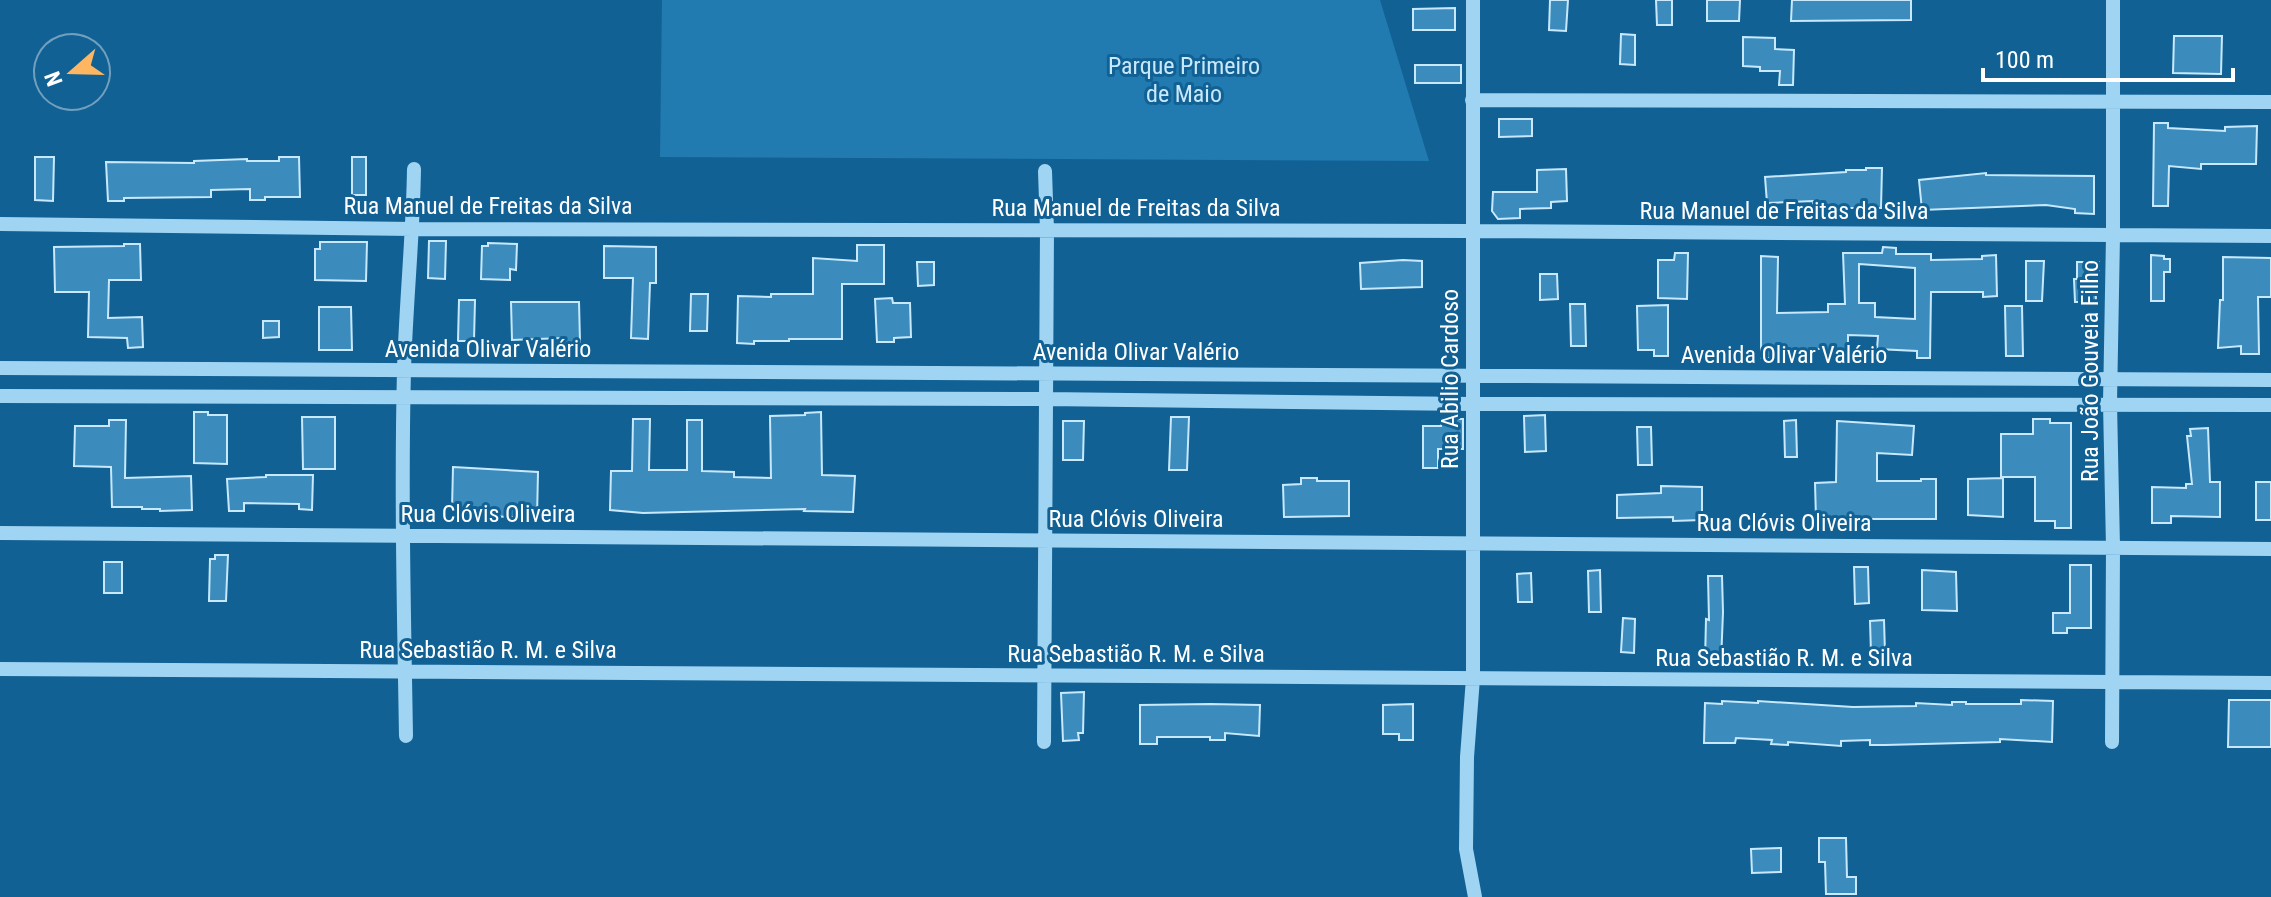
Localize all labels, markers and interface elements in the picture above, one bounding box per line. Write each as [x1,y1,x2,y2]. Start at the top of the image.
north arrow [32,32,112,112]
scale bar [1983,32,2233,82]
text: 100 m [1995,46,2054,74]
park label: Parque Primeiro de Maio [1108,52,1260,108]
text: N [40,68,68,89]
street label: Rua Manuel de Freitas da Silva [343,192,633,220]
street label: Rua Manuel de Freitas da Silva [991,194,1281,222]
street label: Rua Manuel de Freitas da Silva [1639,197,1929,225]
street label: Rua João Gouveia Filho [2076,260,2104,482]
street label: Rua Abilio Cardoso [1436,289,1464,469]
street label: Avenida Olivar Valério [385,335,591,363]
street label: Avenida Olivar Valério [1033,338,1239,366]
street label: Avenida Olivar Valério [1681,341,1887,369]
street label: Rua Clóvis Oliveira [400,500,576,528]
street label: Rua Clóvis Oliveira [1048,505,1224,533]
street label: Rua Clóvis Oliveira [1696,509,1872,537]
street label: Rua Sebastião R. M. e Silva [359,636,617,664]
street label: Rua Sebastião R. M. e Silva [1007,640,1265,668]
street label: Rua Sebastião R. M. e Silva [1655,644,1913,672]

